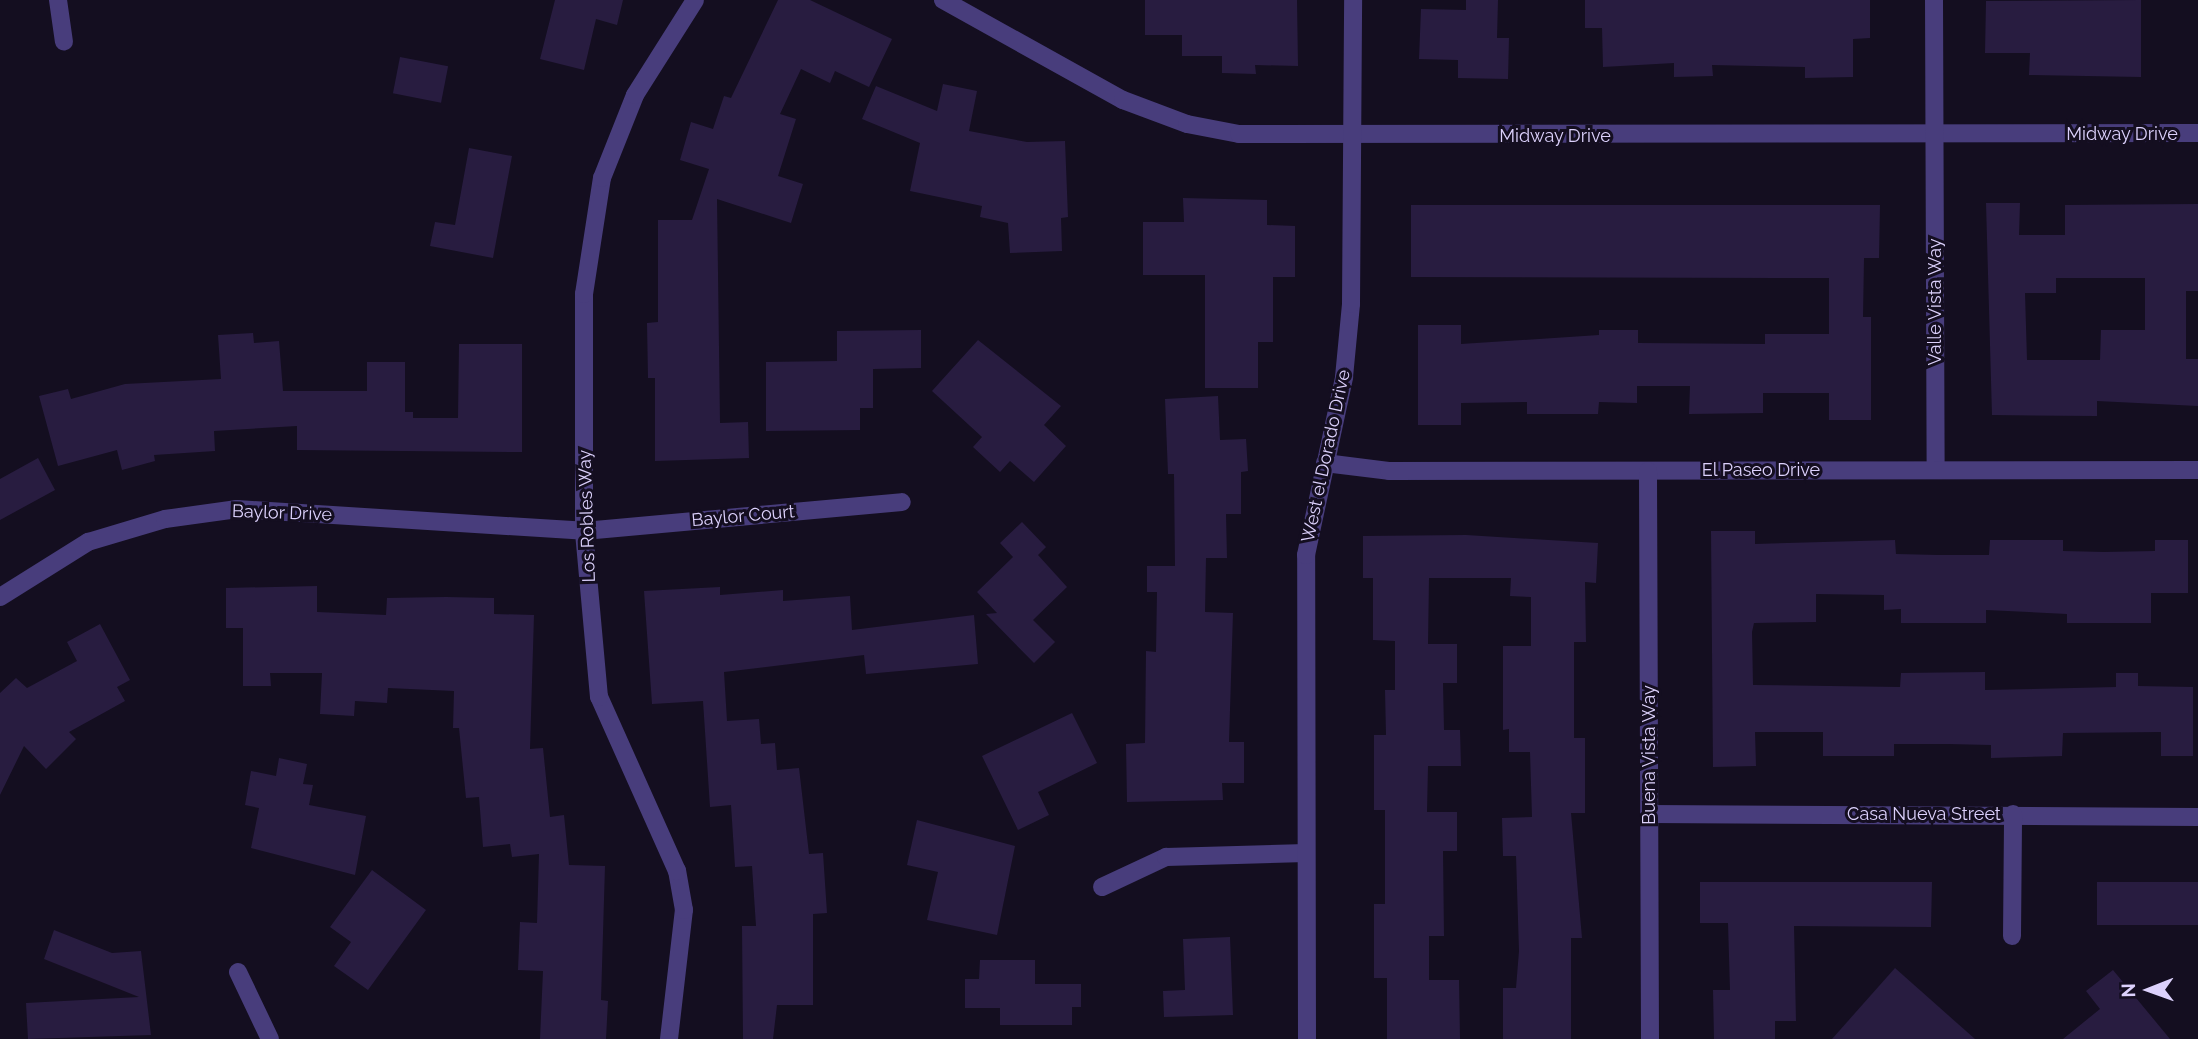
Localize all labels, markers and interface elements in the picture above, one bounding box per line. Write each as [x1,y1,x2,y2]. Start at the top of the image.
street label: Midway Drive [2066,123,2178,145]
street label: Midway Drive [1499,125,1611,147]
street label: Valle Vista Way [1924,238,1946,366]
street label: West el Dorado Drive [1297,367,1355,545]
street label: Los Robles Way [574,449,600,583]
street label: El Paseo Drive [1702,459,1820,481]
street label: Baylor Drive [231,500,333,526]
street label: Baylor Court [690,501,796,531]
street label: Buena Vista Way [1638,685,1660,825]
street label: Casa Nueva Street [1847,803,2001,825]
north arrow [2114,955,2184,1025]
text: N [2117,983,2139,998]

